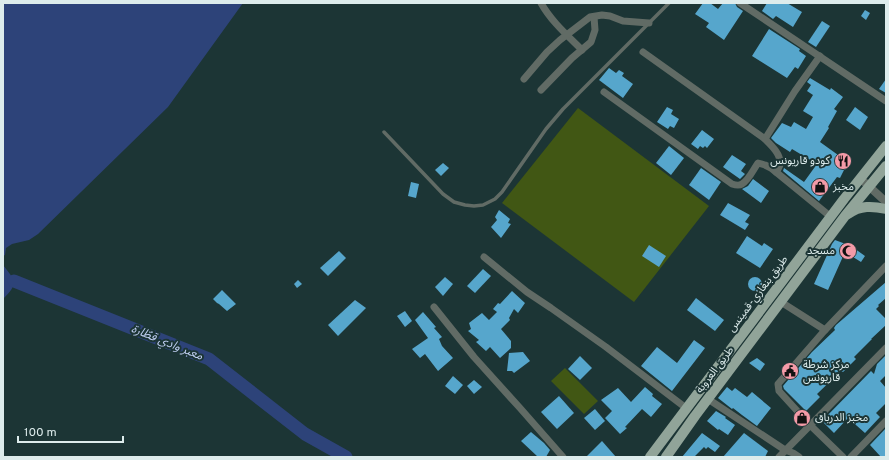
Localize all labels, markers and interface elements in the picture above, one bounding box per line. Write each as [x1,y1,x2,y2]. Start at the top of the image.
restaurant icon: كودو قاريونس [833,151,853,171]
place label: كودو قاريونس [770,154,830,168]
shop icon: مخبز [810,177,830,197]
place label: مخبز [832,180,854,194]
mosque icon: مسجد [838,241,858,261]
place label: مسجد [807,244,835,258]
street label: طريق بنغازي-قمينس [725,253,792,336]
water label: معبر وادي قطّارة [128,321,206,366]
street label: طريق العروبة [693,344,737,396]
place label: مركز شرطة قاريونس [803,358,850,385]
public building icon: مركز شرطة قاريونس [780,361,800,381]
shop icon: مخبز الدرباق [792,408,812,428]
place label: مخبز الدرباق [815,411,868,425]
scale bar [18,418,123,444]
text: 100 m [24,425,57,441]

